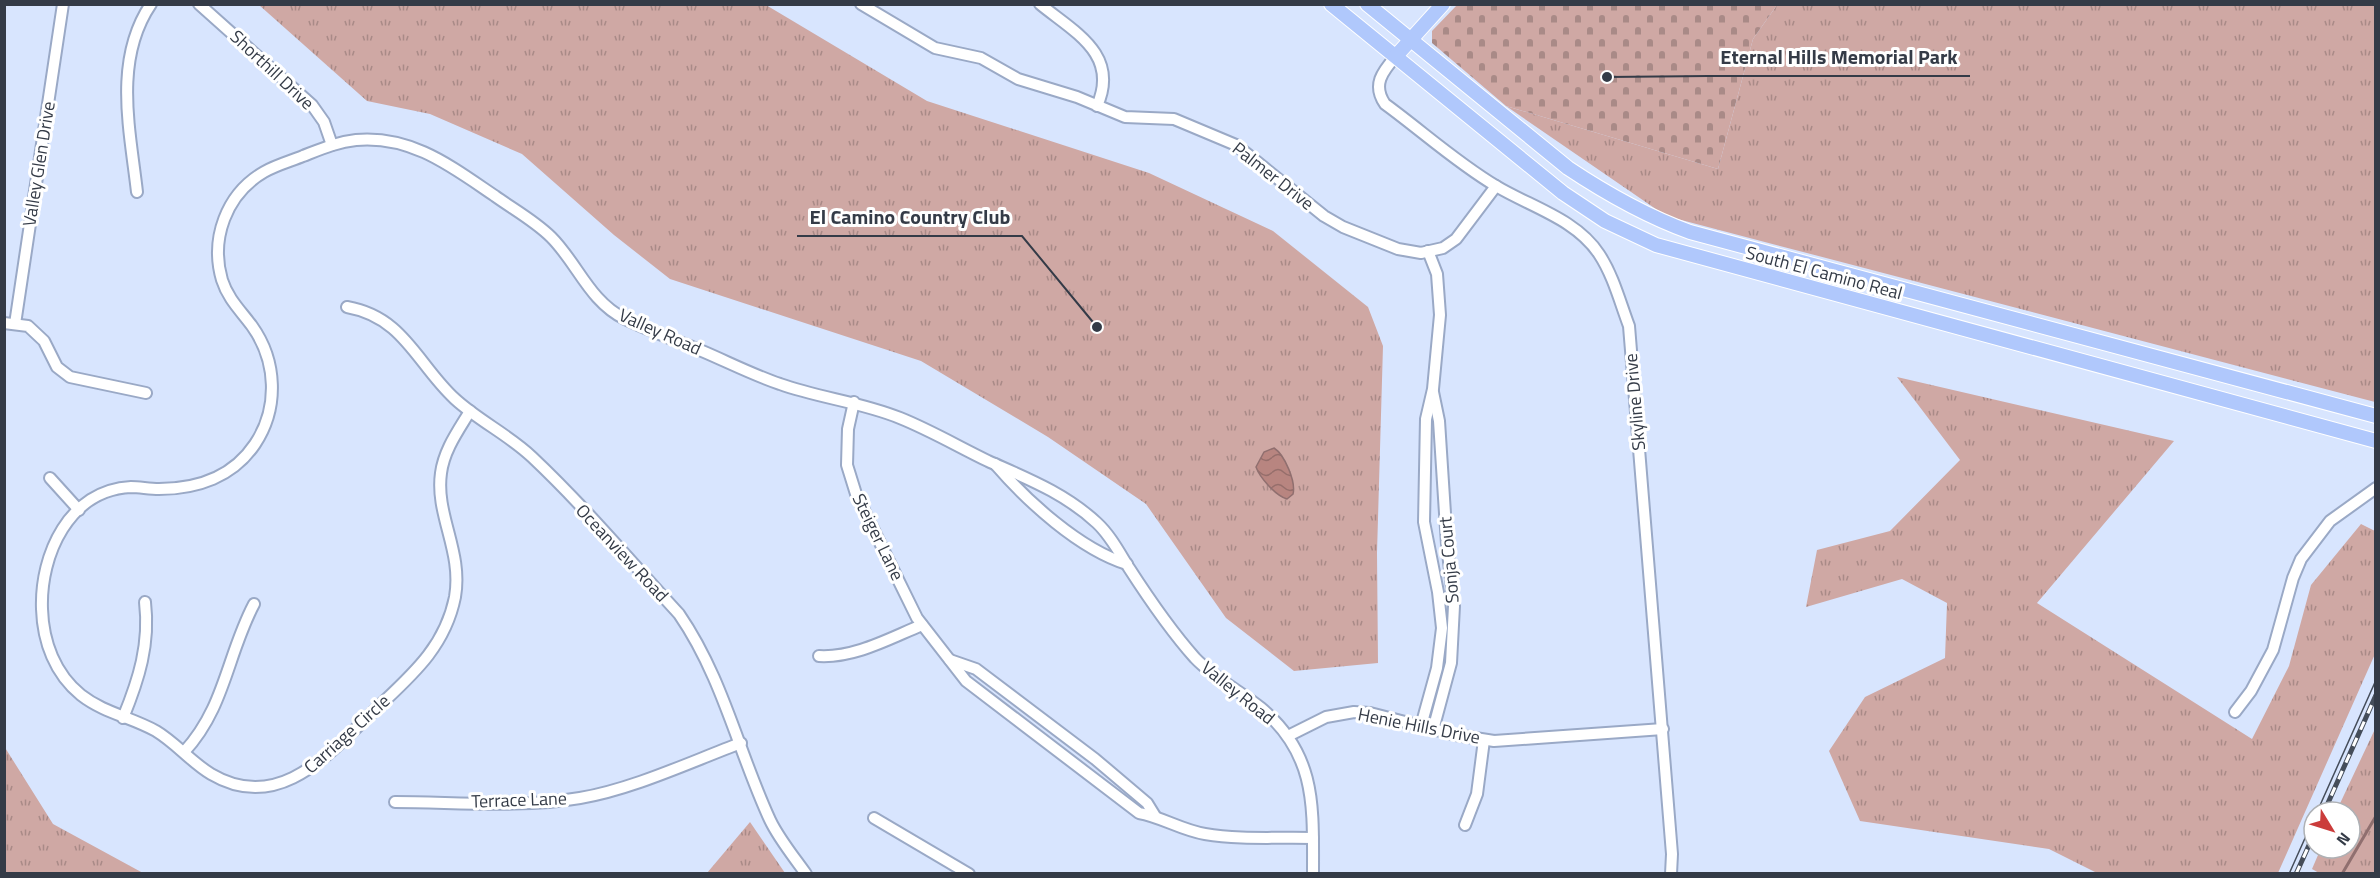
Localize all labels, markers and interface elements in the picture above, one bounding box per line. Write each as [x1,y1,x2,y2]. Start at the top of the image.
street label: Shorthill Drive [224,23,321,116]
callout: Eternal Hills Memorial Park [1708,38,1970,76]
text: Eternal Hills Memorial Park [1720,41,1958,72]
street label: Valley Glen Drive [15,99,62,228]
street label: Palmer Drive [1227,135,1320,216]
callout: El Camino Country Club [797,198,1022,236]
text: El Camino Country Club [810,201,1011,232]
street label: South El Camino Real [1743,239,1905,306]
street label: Valley Road [615,301,706,362]
street label: Skyline Drive [1617,352,1652,452]
street label: Steiger Lane [846,489,911,585]
street label: Oceanview Road [570,498,675,608]
street label: Sonja Court [1431,515,1466,605]
street label: Valley Road [1196,654,1281,731]
street label: Carriage Circle [298,688,396,780]
street label: Henie Hills Drive [1356,700,1482,751]
street label: Terrace Lane [471,784,567,815]
north arrow [2302,800,2362,860]
text: N [2331,827,2357,851]

